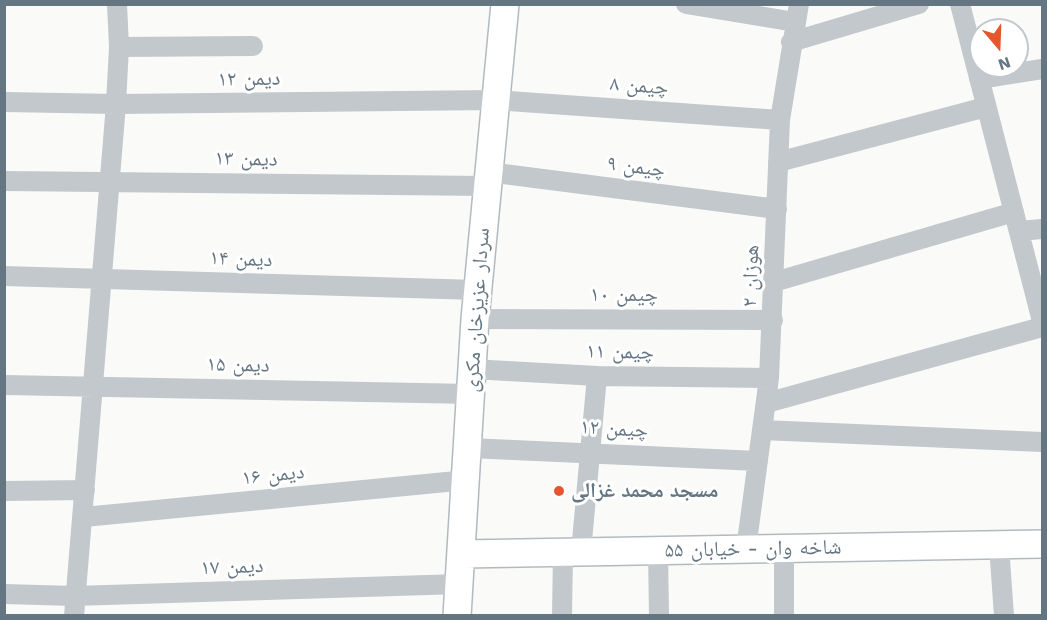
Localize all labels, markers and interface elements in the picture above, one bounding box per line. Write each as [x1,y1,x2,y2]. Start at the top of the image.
north arrow [969,18,1029,78]
text: N [996,53,1013,75]
street label: دیمن ۱۲ [217,66,281,92]
street label: چیمن ۸ [609,71,669,101]
street label: دیمن ۱۳ [214,146,278,172]
street label: چیمن ۹ [605,151,667,183]
street label: سردار عزیزخان مکری [459,227,495,393]
street label: هوزان ۲ [737,244,765,308]
street label: دیمن ۱۴ [209,245,273,273]
street label: چیمن ۱۰ [590,282,658,308]
street label: چیمن ۱۱ [586,339,654,365]
street label: دیمن ۱۵ [206,352,270,378]
street label: چیمن ۱۲ [579,415,649,443]
street label: دیمن ۱۶ [240,459,306,491]
place label: مسجد محمد غزالی [571,478,718,504]
marker: مسجد محمد غزالی [552,484,566,498]
street label: شاخه وان - خیابان ۵۵ [664,535,842,563]
street label: دیمن ۱۷ [200,553,264,581]

